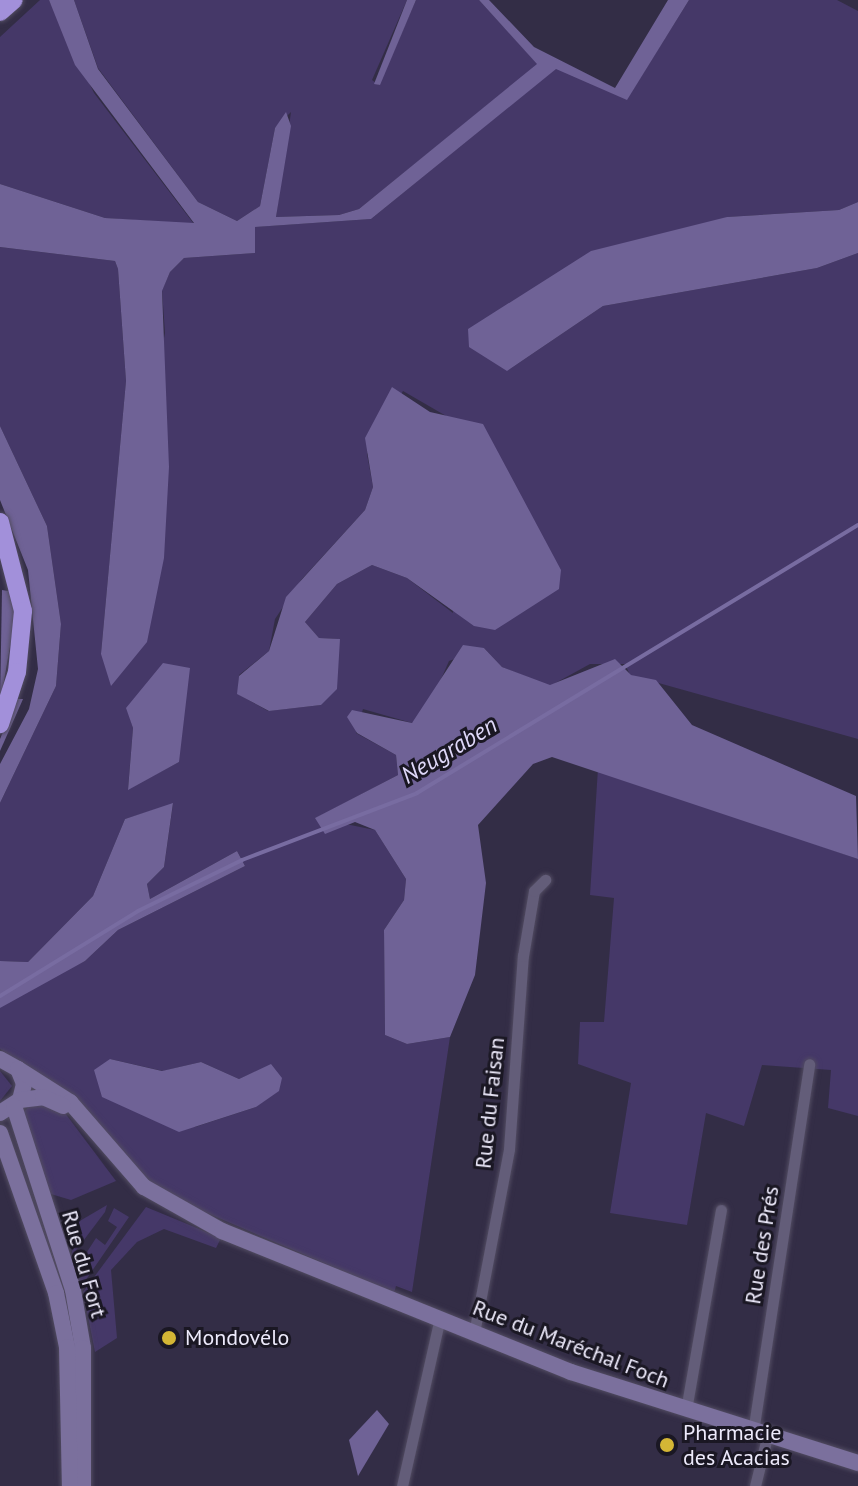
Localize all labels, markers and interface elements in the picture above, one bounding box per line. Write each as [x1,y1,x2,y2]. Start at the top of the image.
water label: Neugraben [396,710,502,790]
street label: Rue du Faisan [470,1036,510,1170]
street label: Rue des Prés [740,1184,784,1306]
street label: Rue du Fort [56,1207,112,1321]
street label: Rue du Maréchal Foch [469,1294,673,1394]
place label: Mondovélo [185,1325,289,1351]
marker: Mondovélo [160,1329,178,1347]
place label: Pharmacie des Acacias [683,1419,791,1470]
marker: Pharmacie des Acacias [658,1436,676,1454]

